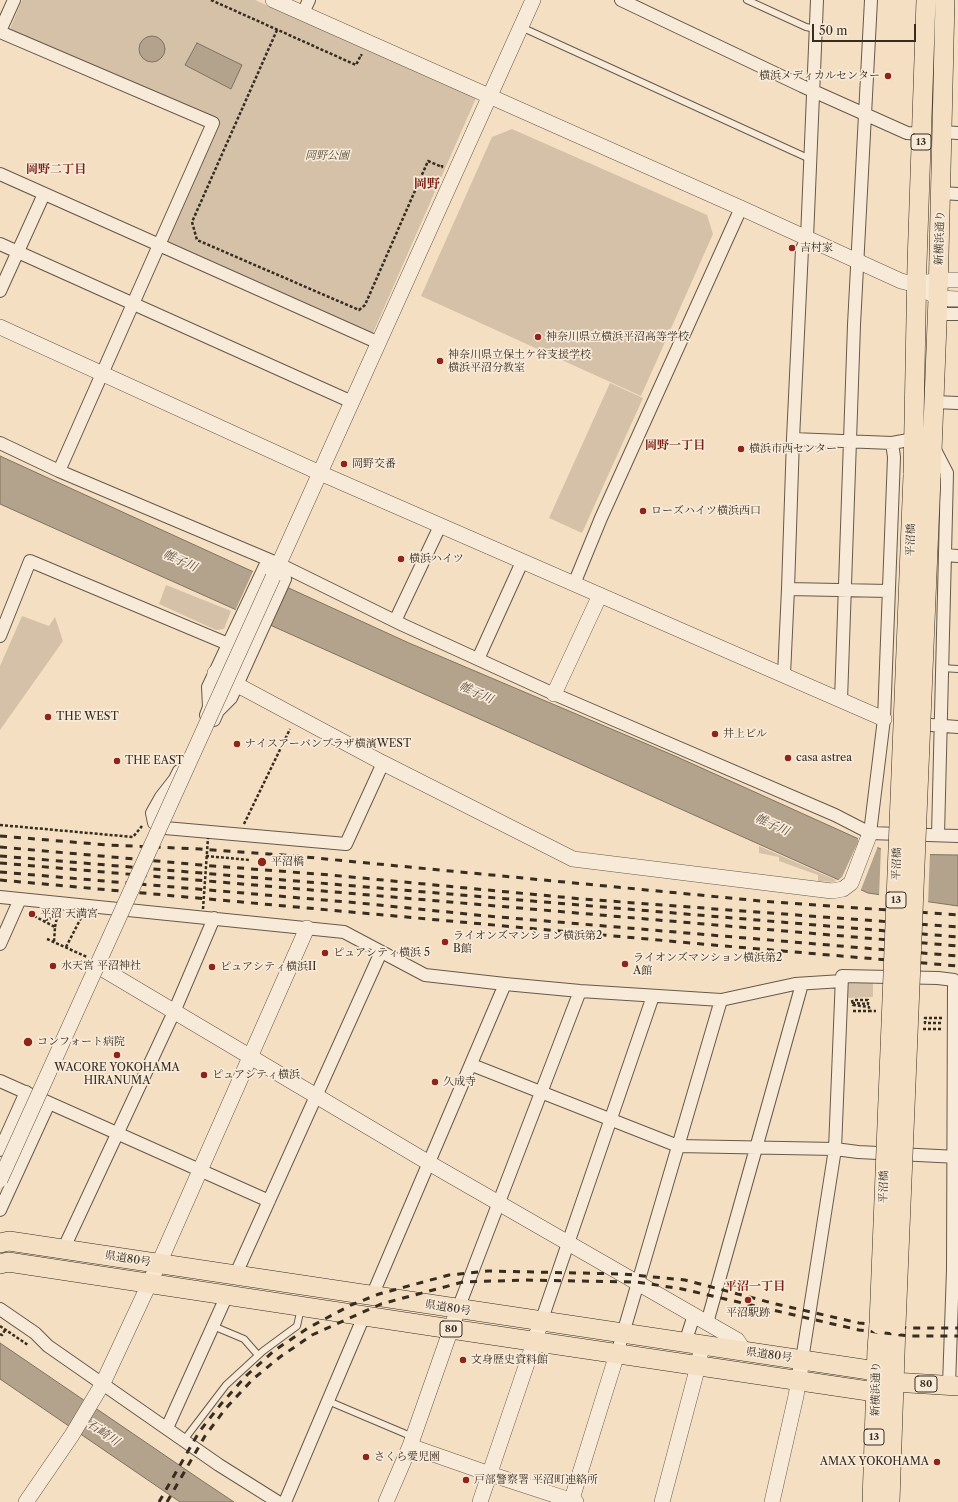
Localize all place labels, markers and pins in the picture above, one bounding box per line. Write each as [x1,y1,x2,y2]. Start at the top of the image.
place label: 横浜メディカルセンター [759,69,880,83]
marker: 横浜メディカルセンター [883,71,893,81]
place label: 吉村家 [800,241,833,255]
marker: 吉村家 [787,243,797,253]
place label: 神奈川県立横浜平沼高等学校 [546,330,689,344]
marker: 神奈川県立横浜平沼高等学校 [533,332,543,342]
place label: 神奈川県立保土ケ谷支援学校 横浜平沼分教室 [448,348,591,374]
marker: 神奈川県立保土ケ谷支援学校 横浜平沼分教室 [435,356,445,366]
place label: 横浜市西センター [749,442,837,456]
marker: 横浜市西センター [736,444,746,454]
place label: 岡野交番 [352,457,396,471]
marker: 岡野交番 [339,459,349,469]
place label: ローズハイツ横浜西口 [651,504,761,518]
marker: ローズハイツ横浜西口 [638,506,648,516]
place label: 横浜ハイツ [409,552,464,566]
marker: 横浜ハイツ [396,554,406,564]
place label: THE WEST [56,710,119,724]
marker: THE WEST [43,712,53,722]
place label: 井上ビル [723,727,767,741]
marker: 井上ビル [710,729,720,739]
place label: ナイスアーバンプラザ横濱WEST [245,737,411,751]
marker: ナイスアーバンプラザ横濱WEST [232,739,242,749]
place label: casa astrea [796,751,852,765]
marker: casa astrea [783,753,793,763]
place label: THE EAST [125,754,184,768]
marker: THE EAST [112,756,122,766]
place label: 平沼橋 [271,855,304,869]
marker: 平沼橋 [256,856,268,868]
place label: 平沼 天満宮 [40,907,98,921]
marker: 平沼 天満宮 [27,909,37,919]
place label: ライオンズマンション横浜第2 B館 [453,929,602,955]
marker: ライオンズマンション横浜第2 B館 [440,937,450,947]
place label: ピュアシティ横浜 5 [333,946,430,960]
marker: ピュアシティ横浜 5 [320,948,330,958]
place label: ライオンズマンション横浜第2 A館 [633,951,782,977]
place label: 水天宮 平沼神社 [61,959,141,973]
marker: ライオンズマンション横浜第2 A館 [620,959,630,969]
place label: ピュアシティ横浜II [220,960,316,974]
marker: 水天宮 平沼神社 [48,961,58,971]
marker: ピュアシティ横浜II [207,962,217,972]
place label: コンフォート病院 [37,1035,125,1049]
marker: コンフォート病院 [22,1036,34,1048]
marker: WACORE YOKOHAMA HIRANUMA [112,1050,122,1060]
place label: WACORE YOKOHAMA HIRANUMA [54,1061,180,1087]
place label: ピュアシティ横浜 [212,1068,300,1082]
marker: ピュアシティ横浜 [199,1070,209,1080]
place label: 久成寺 [443,1075,476,1089]
marker: 久成寺 [430,1077,440,1087]
marker: 平沼駅跡 [743,1295,753,1305]
place label: 平沼駅跡 [726,1306,770,1320]
place label: 文身歴史資料館 [471,1353,548,1367]
marker: 文身歴史資料館 [458,1355,468,1365]
place label: さくら愛児園 [374,1450,440,1464]
marker: さくら愛児園 [361,1452,371,1462]
place label: AMAX YOKOHAMA [820,1455,929,1469]
marker: AMAX YOKOHAMA [932,1457,942,1467]
place label: 戸部警察署 平沼町連絡所 [474,1473,598,1487]
marker: 戸部警察署 平沼町連絡所 [461,1475,471,1485]

